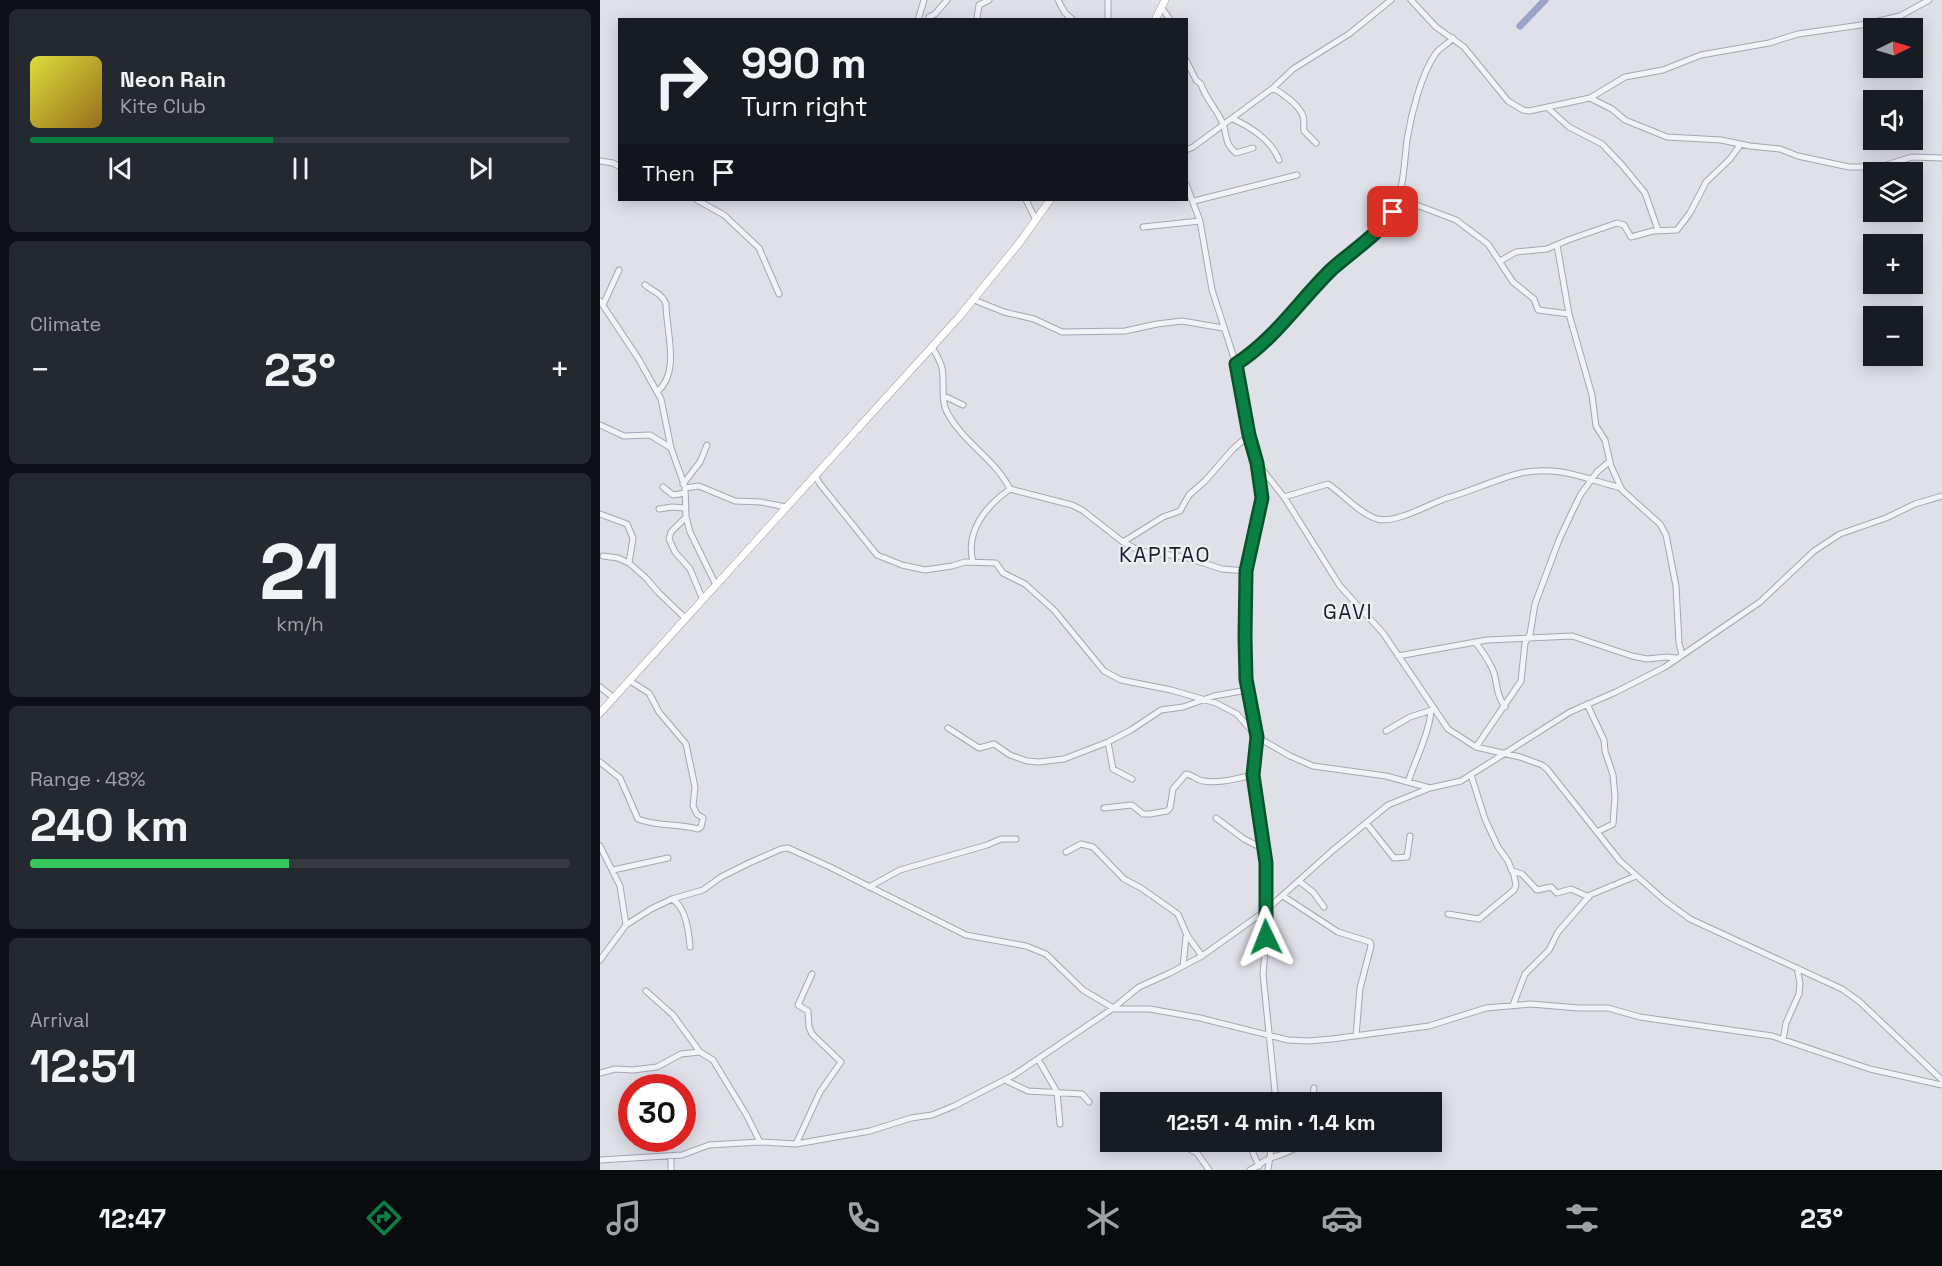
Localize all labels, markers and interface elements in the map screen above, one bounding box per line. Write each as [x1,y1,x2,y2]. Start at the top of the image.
north arrow [1863,18,1923,78]
map controls [1863,18,1923,366]
text: 990 m [741,37,867,90]
icon: right [642,42,720,120]
text: Neon Rain [120,65,226,93]
text: Turn right [741,89,868,124]
button: sound [1863,90,1923,150]
text: Kite Club [120,93,206,119]
icon: previous [104,152,137,185]
icon: pause [284,152,317,185]
icon: next [464,152,497,185]
icon: arrive [707,156,740,189]
text: Then [642,159,695,187]
button: layers [1863,162,1923,222]
pin [1367,186,1418,237]
icon: arrive [1376,195,1409,228]
button: + [1863,234,1923,294]
button: − [1863,306,1923,366]
text: Climate [30,311,101,337]
text: 23° [264,342,336,399]
text: − [30,349,50,391]
text: + [550,349,570,391]
text: 21 [259,522,341,622]
district label: KAPITAO [1119,541,1211,568]
district label: GAVI [1323,598,1373,625]
text: km/h [276,611,324,637]
text: Range · 48% [30,766,145,792]
text: 240 km [30,797,189,854]
position arrow [1234,905,1298,969]
text: Arrival [30,1007,89,1033]
text: 12:51 [30,1038,137,1095]
speed limit sign: 30 [618,1074,696,1152]
text: 12:51 · 4 min · 1.4 km [1166,1108,1376,1136]
icon: directions [363,1197,405,1239]
icon: music [603,1197,645,1239]
icon: phone [842,1197,884,1239]
icon: climate [1082,1197,1124,1239]
icon: car [1321,1197,1363,1239]
icon: filters [1561,1197,1603,1239]
text: 12:47 [99,1201,166,1236]
text: 23° [1800,1201,1843,1236]

